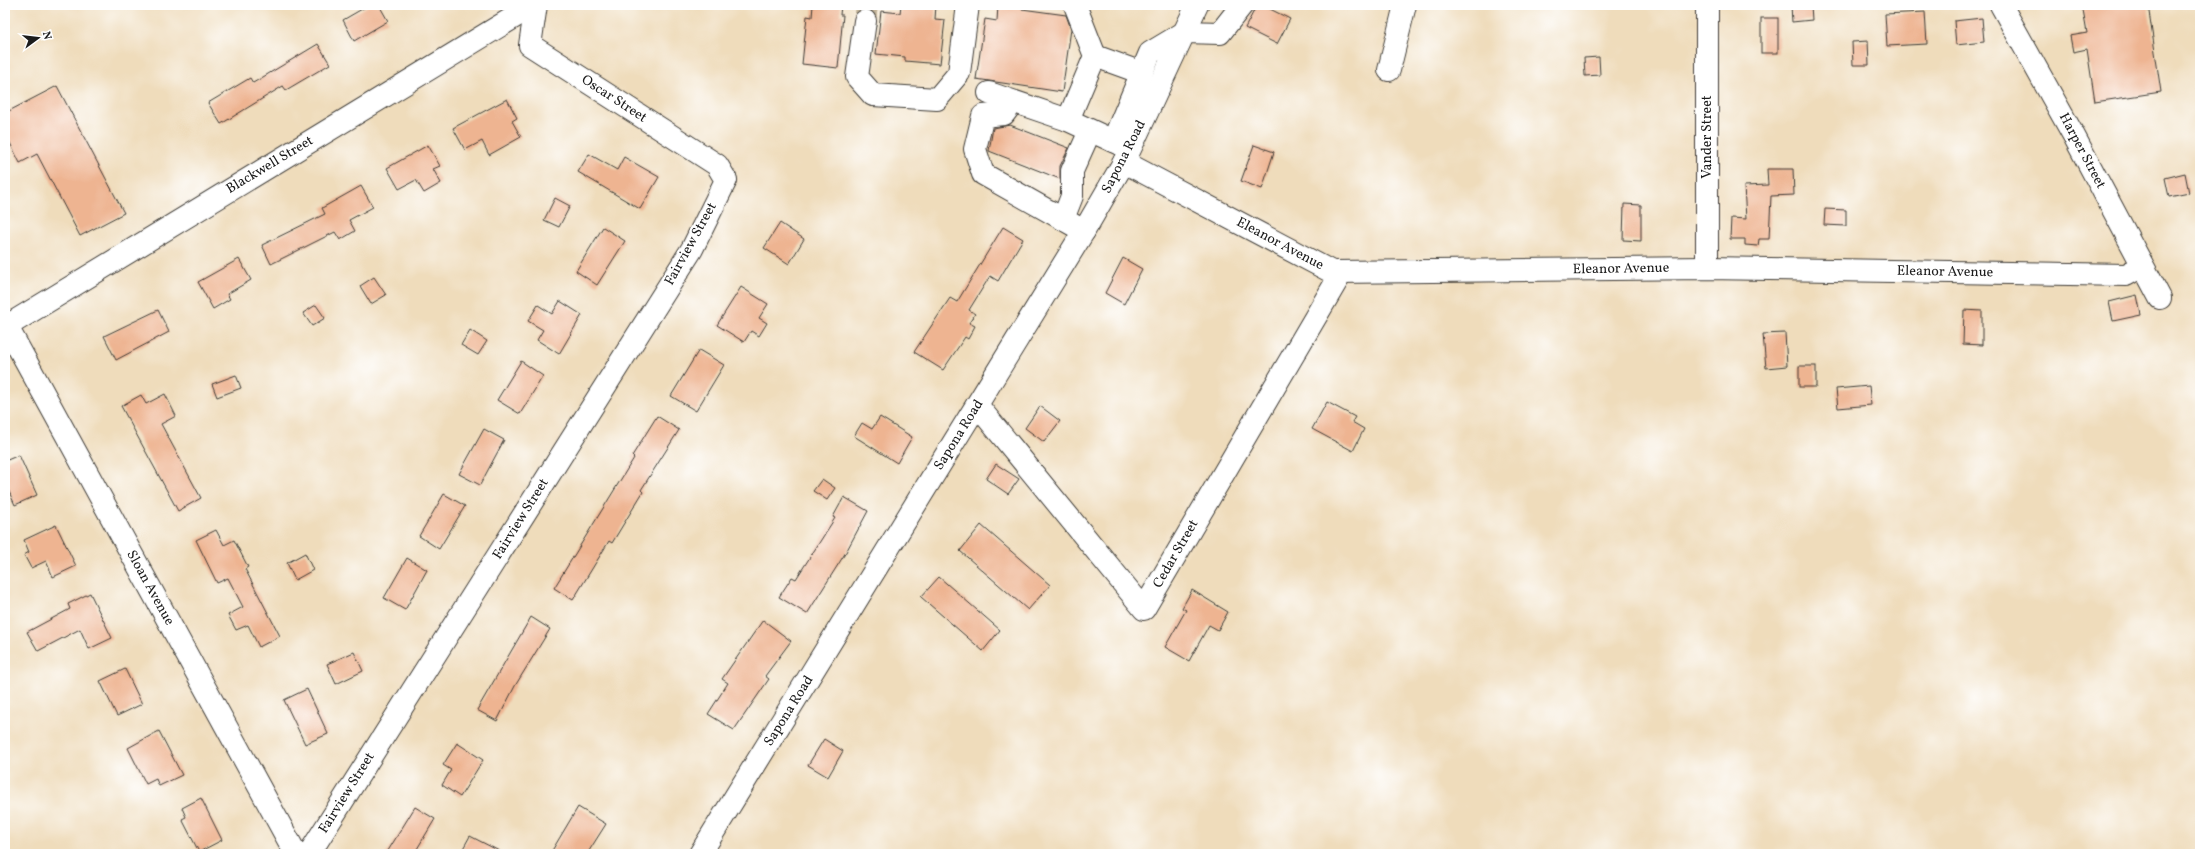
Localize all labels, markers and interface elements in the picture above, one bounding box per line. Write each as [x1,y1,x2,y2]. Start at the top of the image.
north arrow [18,18,58,58]
text: N [38,30,54,42]
street label: Oscar Street [577,71,651,127]
street label: Vander Street [1698,95,1717,179]
street label: Harper Street [2054,110,2110,192]
street label: Sapona Road [1097,117,1151,197]
street label: Blackwell Street [223,131,317,199]
street label: Fairview Street [660,199,722,289]
street label: Eleanor Avenue [1233,213,1327,275]
street label: Eleanor Avenue [1573,259,1670,279]
street label: Eleanor Avenue [1897,262,1994,282]
street label: Sapona Road [930,396,988,474]
street label: Fairview Street [489,475,554,563]
street label: Cedar Street [1149,516,1203,592]
street label: Sloan Avenue [121,547,179,629]
street label: Sapona Road [760,672,818,750]
street label: Fairview Street [315,749,380,837]

